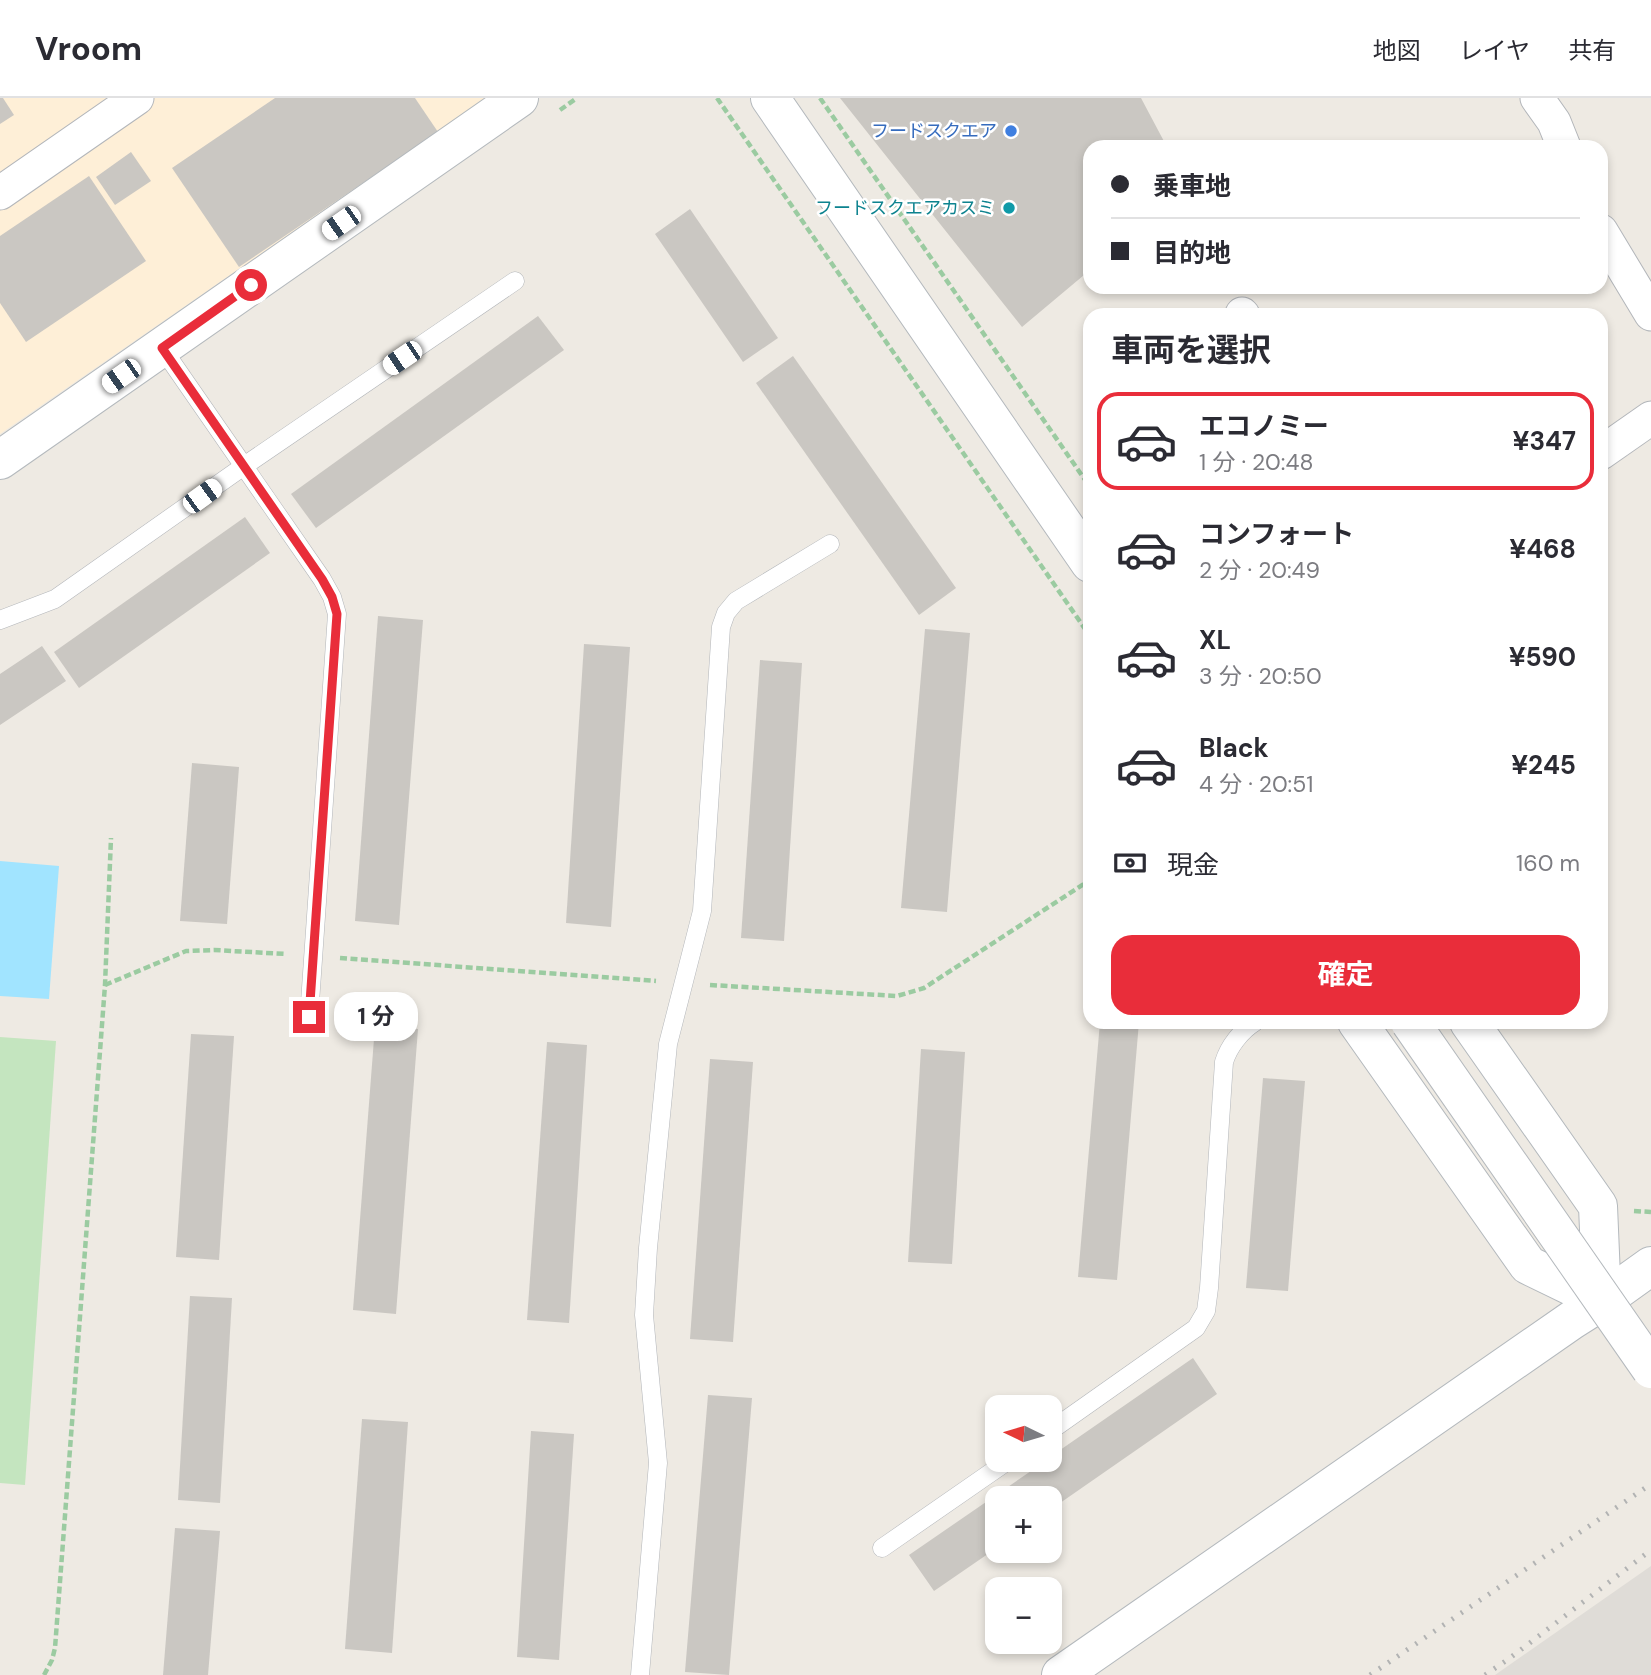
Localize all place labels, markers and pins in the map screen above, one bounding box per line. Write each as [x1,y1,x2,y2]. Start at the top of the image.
place label: フードスクエア [871,119,997,143]
marker: フードスクエア [1003,123,1019,139]
place label: フードスクエアカスミ [815,196,995,220]
marker: フードスクエアカスミ [1001,200,1017,216]

